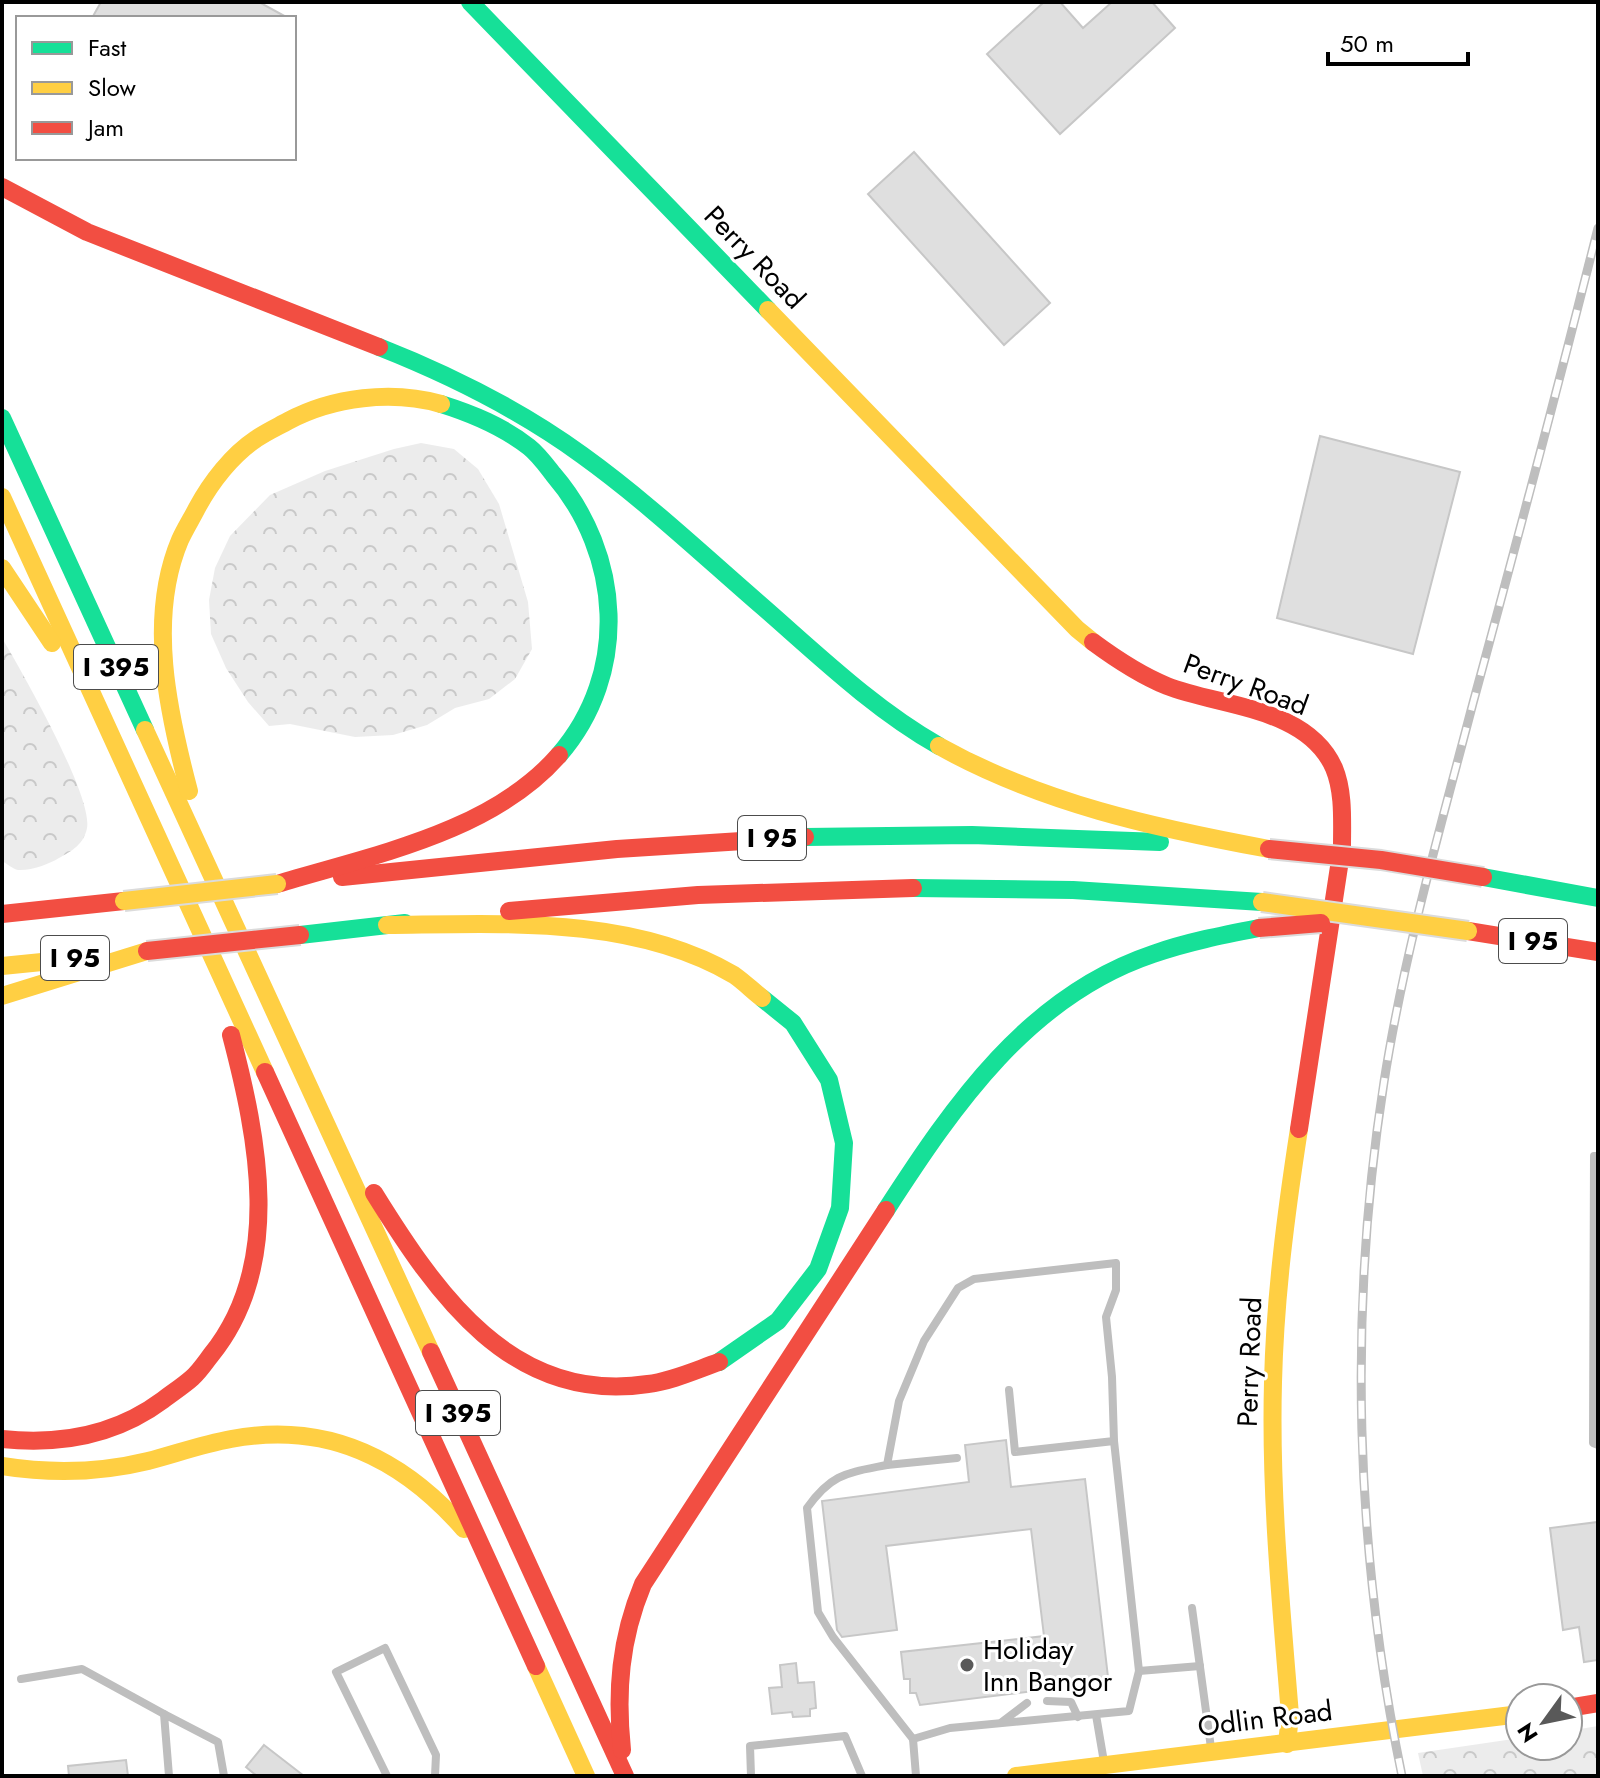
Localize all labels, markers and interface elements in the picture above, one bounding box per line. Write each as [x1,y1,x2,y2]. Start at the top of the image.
legend [16,16,296,160]
scale bar [1328,16,1468,66]
text: 50 m [1340,26,1394,61]
text: Fast [88,30,126,65]
text: Slow [88,70,136,105]
text: Jam [85,110,124,145]
street label: Perry Road [695,196,815,318]
street label: Perry Road [1178,643,1314,726]
road number: I 395 [74,645,158,689]
road number: I 95 [738,816,806,860]
road number: I 95 [1499,919,1567,963]
road number: I 95 [41,936,109,980]
street label: Perry Road [1227,1296,1272,1428]
road number: I 395 [416,1391,500,1435]
place label: Holiday Inn Bangor [983,1629,1113,1702]
marker: Holiday Inn Bangor [958,1656,976,1674]
north arrow [1504,1682,1584,1762]
street label: Odlin Road [1195,1690,1335,1747]
text: N [1509,1717,1545,1749]

